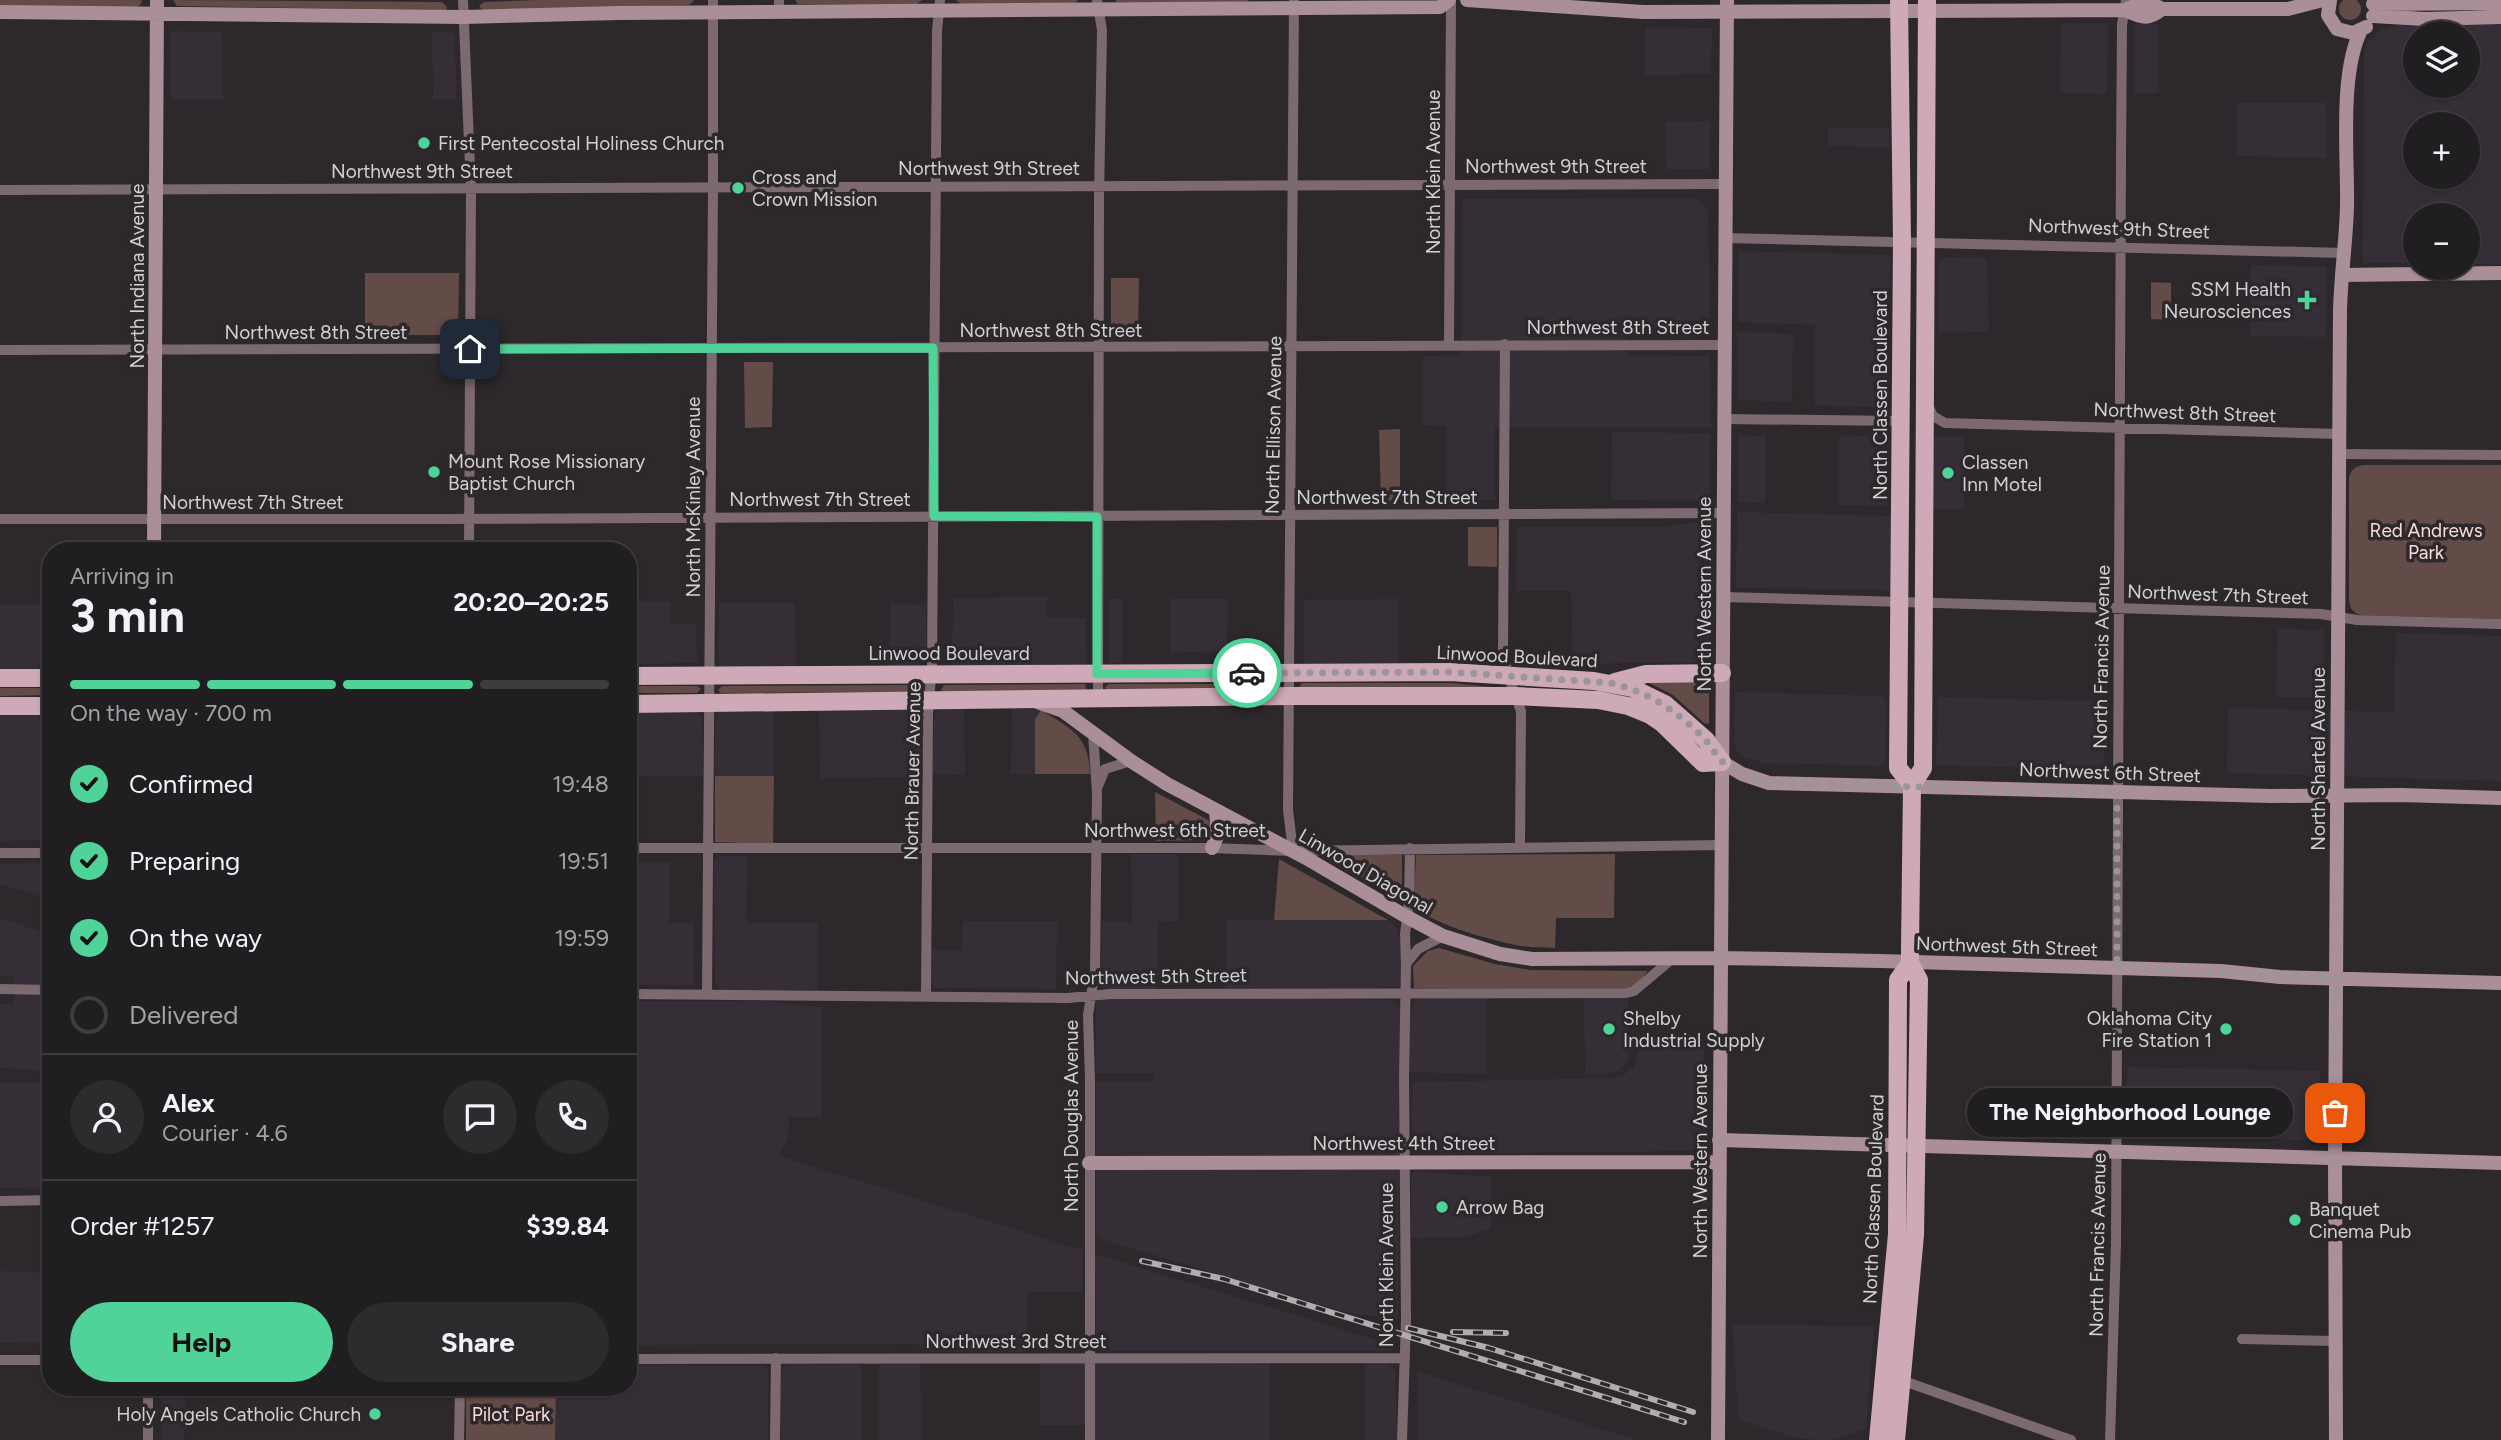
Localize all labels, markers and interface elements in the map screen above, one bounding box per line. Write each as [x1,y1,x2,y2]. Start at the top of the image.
map controls [2403,21,2480,280]
button: layers [2403,21,2480,98]
street label: North Klein Avenue [1422,90,1445,254]
button: + [2403,112,2480,189]
place label: First Pentecostal Holiness Church [438,132,724,155]
marker: First Pentecostal Holiness Church [416,135,432,151]
street label: Northwest 9th Street [1465,155,1647,178]
street label: Northwest 9th Street [898,157,1080,180]
street label: Northwest 9th Street [331,160,513,183]
place label: Cross and Crown Mission [752,166,877,211]
marker: Cross and Crown Mission [730,180,746,196]
street label: North Indiana Avenue [126,184,149,368]
button: − [2403,203,2480,280]
street label: Northwest 9th Street [2028,214,2210,243]
place label: SSM Health Neurosciences [2164,278,2291,323]
street label: North Classen Boulevard [1869,290,1892,500]
marker: SSM Health Neurosciences [2297,290,2317,310]
street label: Northwest 8th Street [1527,316,1709,339]
pin [440,319,500,379]
street label: Northwest 8th Street [960,319,1142,342]
street label: Northwest 8th Street [225,321,407,344]
icon: home [451,330,489,368]
street label: North Ellison Avenue [1260,336,1287,514]
street label: North McKinley Avenue [682,397,705,597]
street label: Northwest 8th Street [2093,398,2277,427]
place label: Mount Rose Missionary Baptist Church [448,450,645,495]
place label: Classen Inn Motel [1962,451,2042,496]
marker: Mount Rose Missionary Baptist Church [426,464,442,480]
marker: Classen Inn Motel [1940,465,1956,481]
street label: Northwest 7th Street [1296,486,1478,509]
street label: Northwest 7th Street [729,488,911,511]
street label: Northwest 7th Street [162,491,344,514]
street label: North Western Avenue [1693,497,1716,691]
park label: Red Andrews Park [2370,519,2483,564]
text: Arriving in [70,562,174,590]
street label: North Francis Avenue [2088,565,2115,749]
street label: Northwest 7th Street [2127,580,2309,609]
text: 20:20–20:25 [453,586,609,618]
text: 3 min [70,588,185,644]
courier [1212,638,1282,708]
street label: Linwood Boulevard [1436,641,1598,672]
street label: Linwood Boulevard [868,642,1030,665]
icon: car [1228,654,1266,692]
street label: North Shartel Avenue [2307,667,2330,851]
street label: North Brauer Avenue [899,681,926,861]
text: On the way · 700 m [70,699,272,727]
street label: Northwest 6th Street [2019,758,2201,787]
icon: check [70,765,108,803]
text: Confirmed [129,768,253,800]
text: 19:48 [552,770,609,798]
street label: Northwest 6th Street [1084,819,1266,842]
street label: Linwood Diagonal [1295,824,1437,919]
icon: check [70,842,108,880]
text: Preparing [129,845,240,877]
text: 19:51 [558,847,609,875]
icon: check [70,919,108,957]
text: On the way [129,922,262,954]
text: 19:59 [554,924,609,952]
street label: Northwest 5th Street [1916,932,2098,961]
street label: Northwest 5th Street [1065,963,1247,990]
text: Delivered [129,999,238,1031]
place label: Shelby Industrial Supply [1623,1007,1765,1052]
place label: Oklahoma City Fire Station 1 [2087,1007,2212,1052]
street label: North Douglas Avenue [1060,1020,1083,1212]
marker: Shelby Industrial Supply [1601,1021,1617,1037]
marker: Oklahoma City Fire Station 1 [2218,1021,2234,1037]
street label: North Western Avenue [1689,1064,1712,1258]
button: person [70,1080,144,1154]
button: chat [443,1080,517,1154]
button: phone [535,1080,609,1154]
pin [2305,1083,2365,1143]
text: Alex [162,1087,215,1119]
callout: The Neighborhood Lounge [1968,1088,2293,1138]
street label: North Classen Boulevard [1858,1094,1889,1304]
icon: bag [2316,1094,2354,1132]
text: The Neighborhood Lounge [1989,1098,2271,1126]
text: Courier · 4.6 [162,1119,288,1147]
street label: Northwest 4th Street [1312,1132,1496,1155]
street label: North Francis Avenue [2084,1153,2111,1337]
street label: North Klein Avenue [1375,1183,1398,1347]
place label: Arrow Bag [1456,1196,1545,1219]
place label: Banquet Cinema Pub [2309,1198,2411,1243]
marker: Arrow Bag [1434,1199,1450,1215]
text: Order #1257 [70,1210,214,1242]
text: $39.84 [526,1210,609,1242]
marker: Banquet Cinema Pub [2287,1212,2303,1228]
button: Help [70,1302,333,1382]
button: Share [347,1302,609,1382]
street label: Northwest 3rd Street [925,1330,1107,1353]
place label: Holy Angels Catholic Church [116,1403,361,1426]
park label: Pilot Park [472,1403,551,1426]
marker: Holy Angels Catholic Church [367,1406,383,1422]

